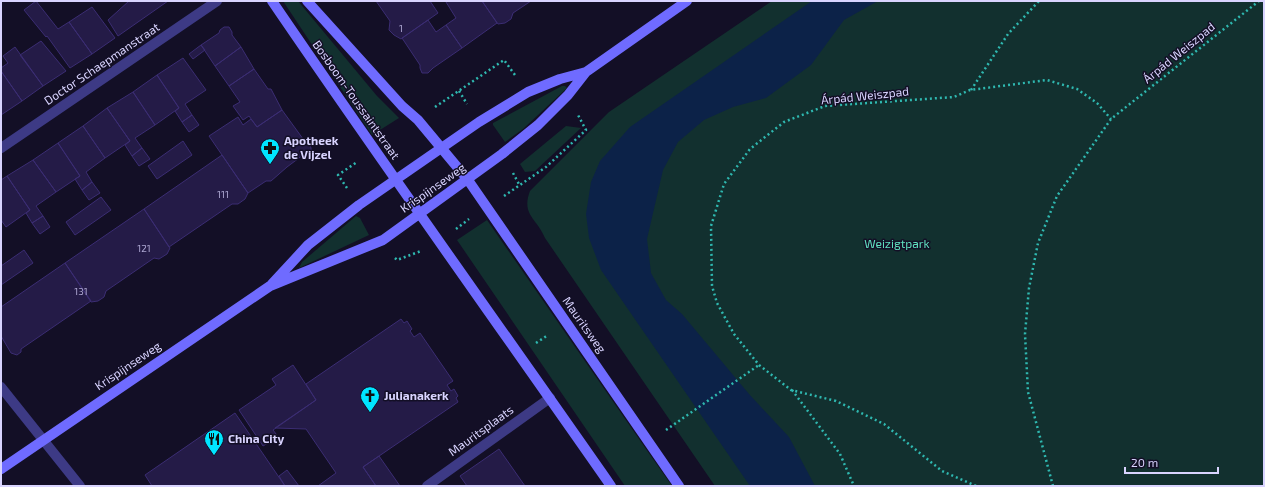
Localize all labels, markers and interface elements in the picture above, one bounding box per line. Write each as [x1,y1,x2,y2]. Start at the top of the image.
street label: Doctor Schaepmanstraat [41,19,162,107]
street label: Árpád Weiszpad [1140,19,1217,85]
house number: 1 [399,22,403,34]
street label: Bosboom-Toussaintstraat [310,37,403,162]
street label: Árpád Weiszpad [820,83,910,107]
place label: Apotheek de Vijzel [284,133,339,162]
pharmacy icon: Apotheek de Vijzel [259,137,281,165]
street label: Krispijnseweg [397,159,469,216]
house number: 111 [217,188,229,200]
park label: Weizigtpark [864,236,930,250]
house number: 121 [137,242,151,254]
house number: 131 [74,285,88,297]
street label: Mauritsweg [560,294,609,355]
street label: Krispijnseweg [92,338,164,393]
church icon: Julianakerk [359,385,381,413]
place label: Julianakerk [384,388,449,402]
street label: Mauritsplaats [445,402,516,458]
restaurant icon: China City [203,428,225,456]
place label: China City [228,431,285,446]
scale bar [1125,449,1218,475]
text: 20 m [1131,455,1158,469]

